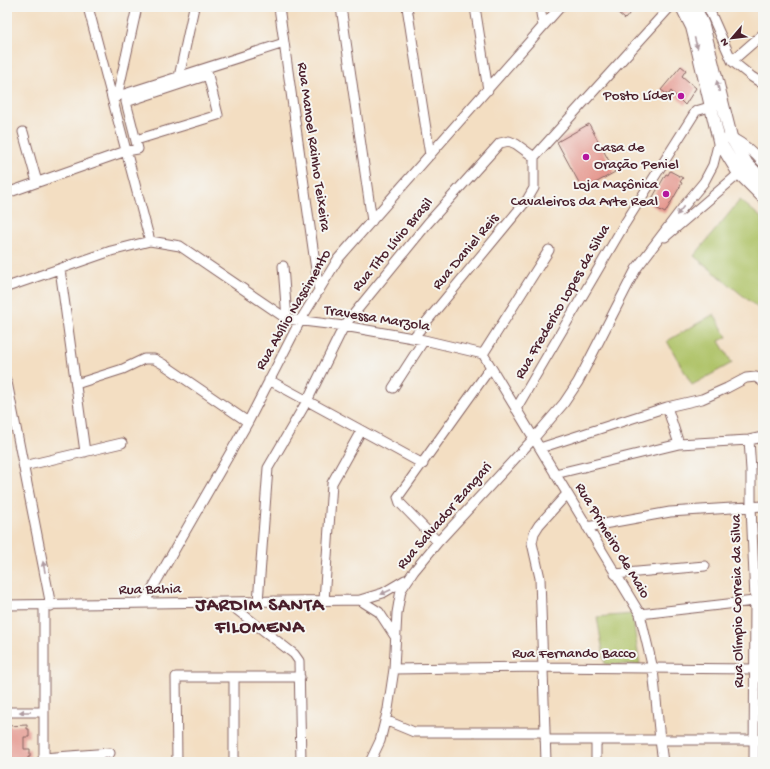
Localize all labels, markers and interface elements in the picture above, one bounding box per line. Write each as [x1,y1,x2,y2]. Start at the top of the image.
north arrow [712,18,752,58]
text: N [718,36,732,48]
one-way arrow [693,38,699,50]
street label: Rua Manoel Rainho Teixeira [292,61,334,233]
one-way arrow [715,80,721,92]
place label: Posto Líder [602,87,675,105]
marker: Posto Líder [676,91,686,101]
place label: Casa de Oração Peniel [594,139,679,174]
marker: Casa de Oração Peniel [581,152,591,162]
place label: Loja Maçônica Cavaleiros da Arte Real [511,176,659,211]
marker: Loja Maçônica Cavaleiros da Arte Real [661,189,671,199]
street label: Rua Tito Lívio Brasil [349,195,437,295]
one-way arrow [676,206,685,217]
street label: Rua Daniel Reis [429,210,503,294]
street label: Rua Frederico Lopes da Silva [511,221,615,383]
street label: Rua Abílio Nascimento [252,246,336,373]
street label: Travessa Marzola [322,302,432,336]
street label: Rua Salvador Zangari [393,459,497,573]
street label: Rua Primeiro de Maio [570,480,654,602]
street label: Rua Olímpio Correia da Silva [727,513,749,688]
one-way arrow [40,561,46,573]
street label: Rua Bahia [119,580,182,600]
one-way arrow [380,589,391,595]
district label: JARDIM SANTA FILOMENA [195,595,325,640]
street label: Rua Fernando Bacco [512,645,636,663]
one-way arrow [18,709,31,715]

